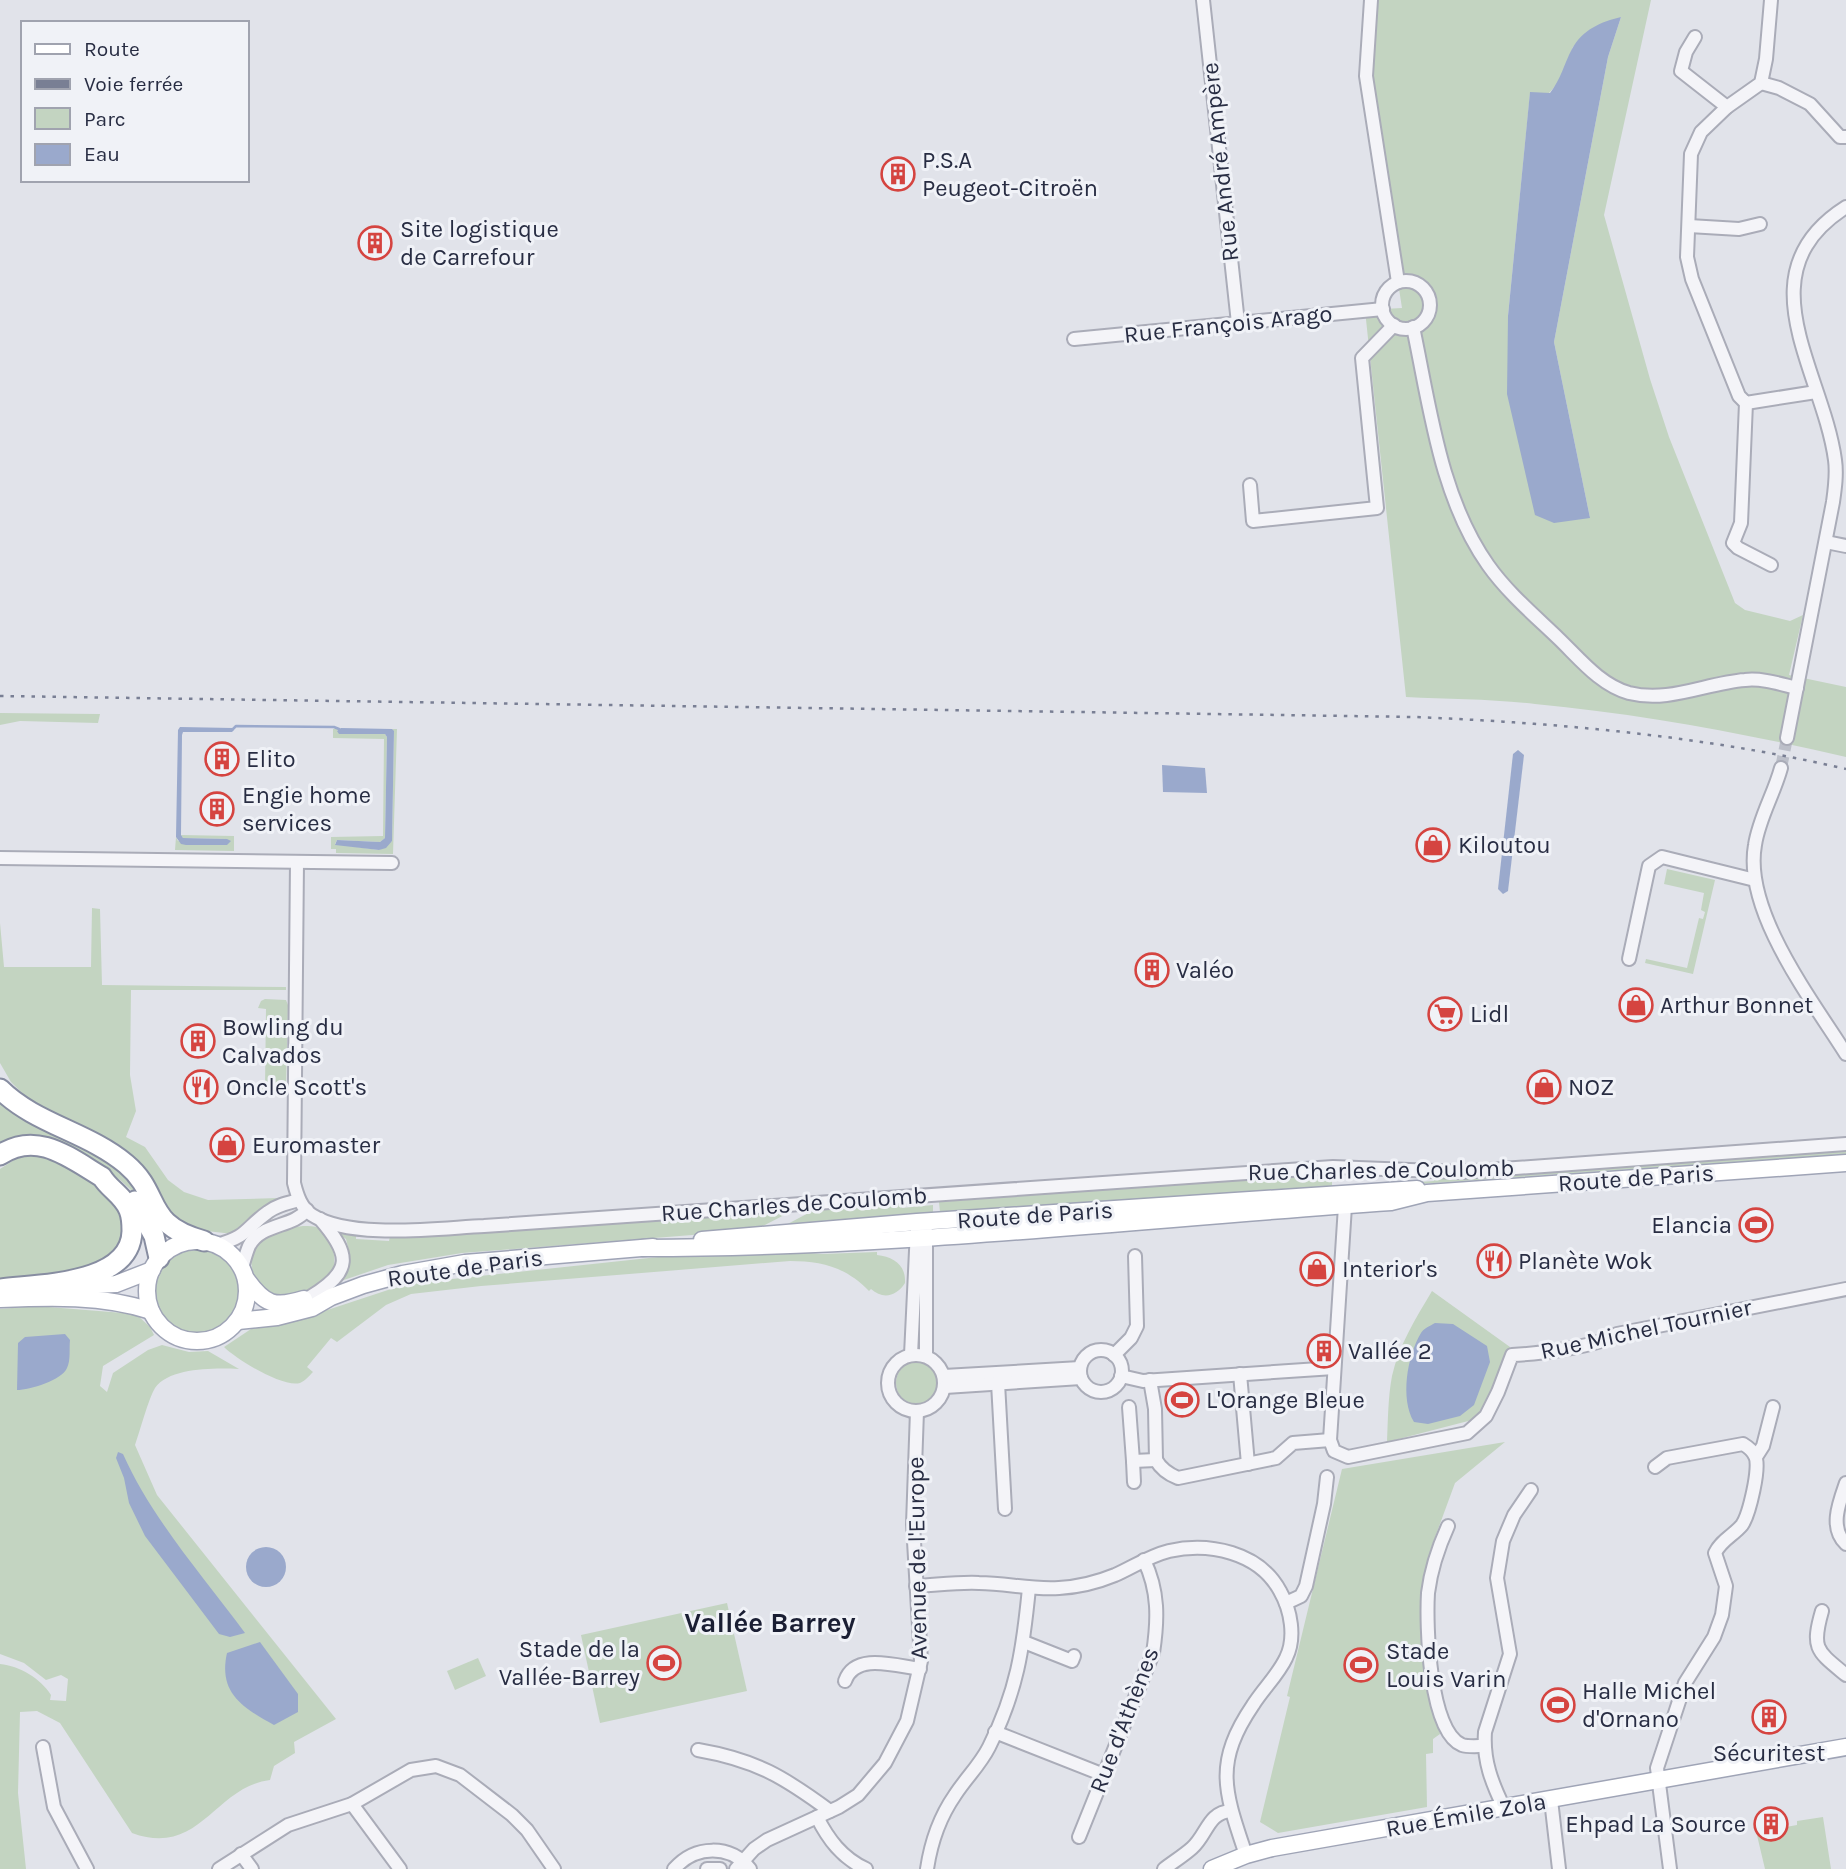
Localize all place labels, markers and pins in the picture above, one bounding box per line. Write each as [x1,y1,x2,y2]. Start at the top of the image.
place label: P.S.A Peugeot-Citroën [922,146,1098,202]
building icon: P.S.A Peugeot-Citroën [879,155,917,193]
place label: Site logistique de Carrefour [400,215,559,271]
building icon: Site logistique de Carrefour [356,224,394,262]
building icon: Elito [203,740,241,778]
place label: Elito [246,745,296,773]
place label: Engie home services [242,781,371,837]
building icon: Engie home services [198,790,236,828]
shop icon: Kiloutou [1414,826,1452,864]
place label: Kiloutou [1458,831,1551,859]
building icon: Valéo [1133,951,1171,989]
place label: Valéo [1176,956,1234,984]
shop icon: Arthur Bonnet [1617,986,1655,1024]
place label: Arthur Bonnet [1660,991,1813,1019]
supermarket icon: Lidl [1426,995,1464,1033]
place label: Lidl [1470,1000,1509,1028]
place label: Bowling du Calvados [222,1013,344,1069]
building icon: Bowling du Calvados [179,1022,217,1060]
restaurant icon: Oncle Scott's [182,1068,220,1106]
shop icon: NOZ [1525,1068,1563,1106]
place label: Oncle Scott's [226,1073,367,1101]
place label: NOZ [1568,1073,1614,1101]
shop icon: Euromaster [208,1126,246,1164]
place label: Euromaster [252,1131,380,1159]
sports icon: Elancia [1737,1206,1775,1244]
place label: Elancia [1651,1211,1732,1239]
restaurant icon: Planète Wok [1475,1242,1513,1280]
place label: Planète Wok [1518,1247,1652,1275]
shop icon: Interior's [1298,1250,1336,1288]
place label: Interior's [1342,1255,1438,1283]
building icon: Vallée 2 [1305,1332,1343,1370]
place label: Vallée 2 [1348,1337,1432,1365]
sports icon: L'Orange Bleue [1163,1381,1201,1419]
place label: L'Orange Bleue [1206,1386,1365,1414]
place label: Stade de la Vallée-Barrey [499,1635,640,1691]
place label: Stade Louis Varin [1386,1637,1507,1693]
sports icon: Stade de la Vallée-Barrey [645,1644,683,1682]
sports icon: Stade Louis Varin [1342,1646,1380,1684]
place label: Halle Michel d'Ornano [1582,1677,1716,1733]
sports icon: Halle Michel d'Ornano [1539,1686,1577,1724]
building icon: Sécuritest [1750,1698,1788,1736]
place label: Sécuritest [1713,1739,1825,1767]
building icon: Ehpad La Source [1752,1805,1790,1843]
place label: Ehpad La Source [1565,1810,1746,1838]

